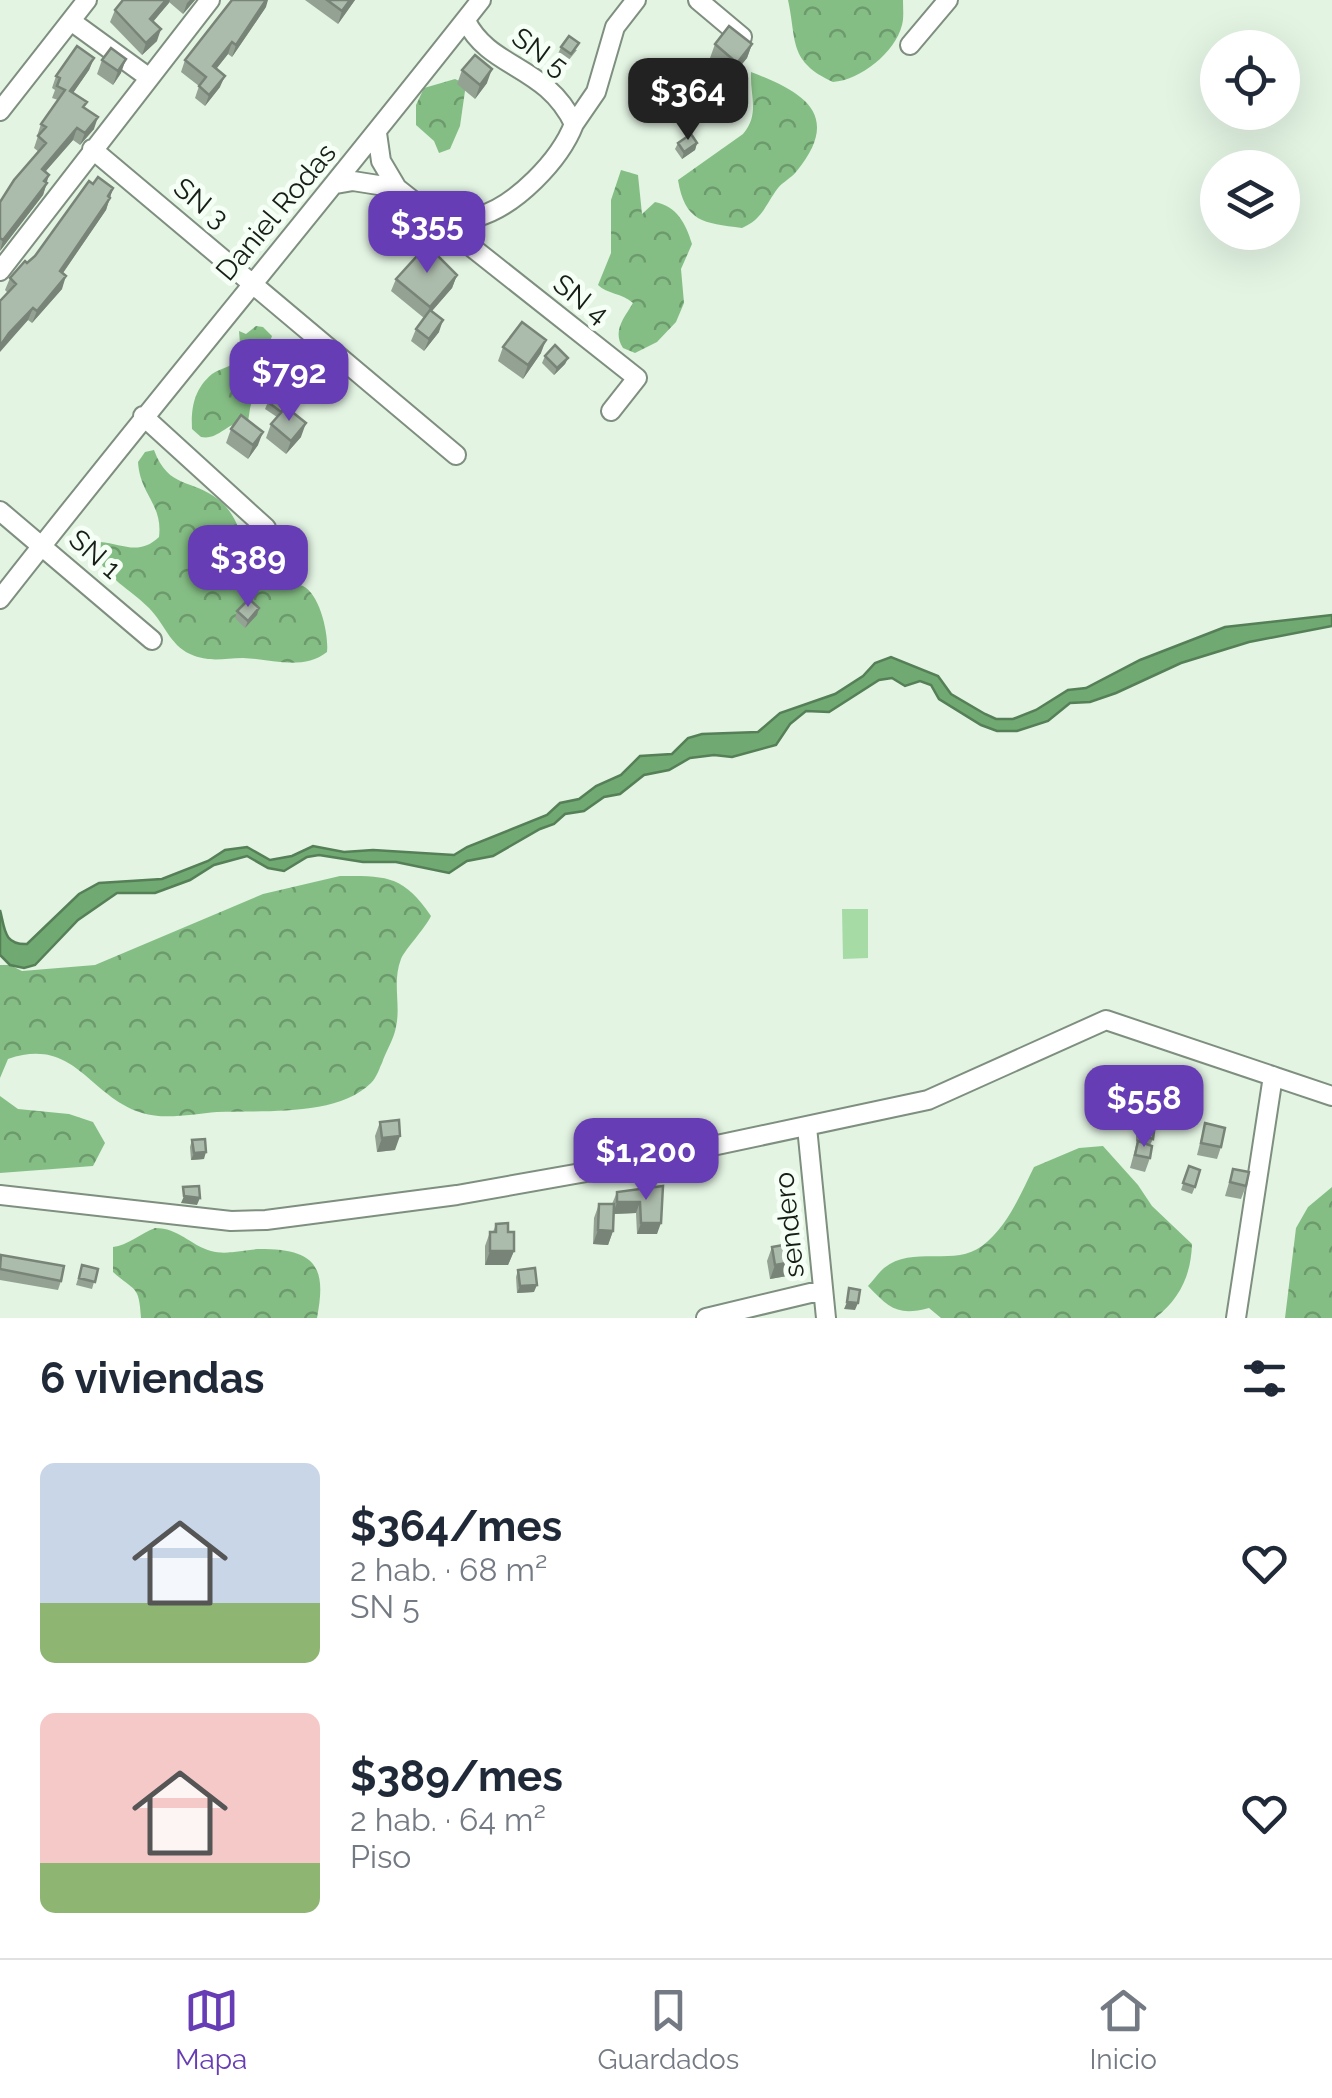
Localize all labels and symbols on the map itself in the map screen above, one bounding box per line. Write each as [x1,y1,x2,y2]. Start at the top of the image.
street label: SN 5 [506,21,574,83]
pin: $364 [629,58,747,143]
street label: Daniel Rodas [209,137,343,287]
street label: SN 3 [167,171,235,235]
pin: $355 [368,191,486,276]
street label: SN 4 [547,267,615,331]
pin: $792 [230,339,348,424]
street label: SN 1 [62,523,128,585]
pin: $389 [189,525,307,610]
pin: $558 [1085,1065,1203,1150]
pin: $1,200 [565,1118,727,1203]
street label: sendero [767,1170,811,1280]

